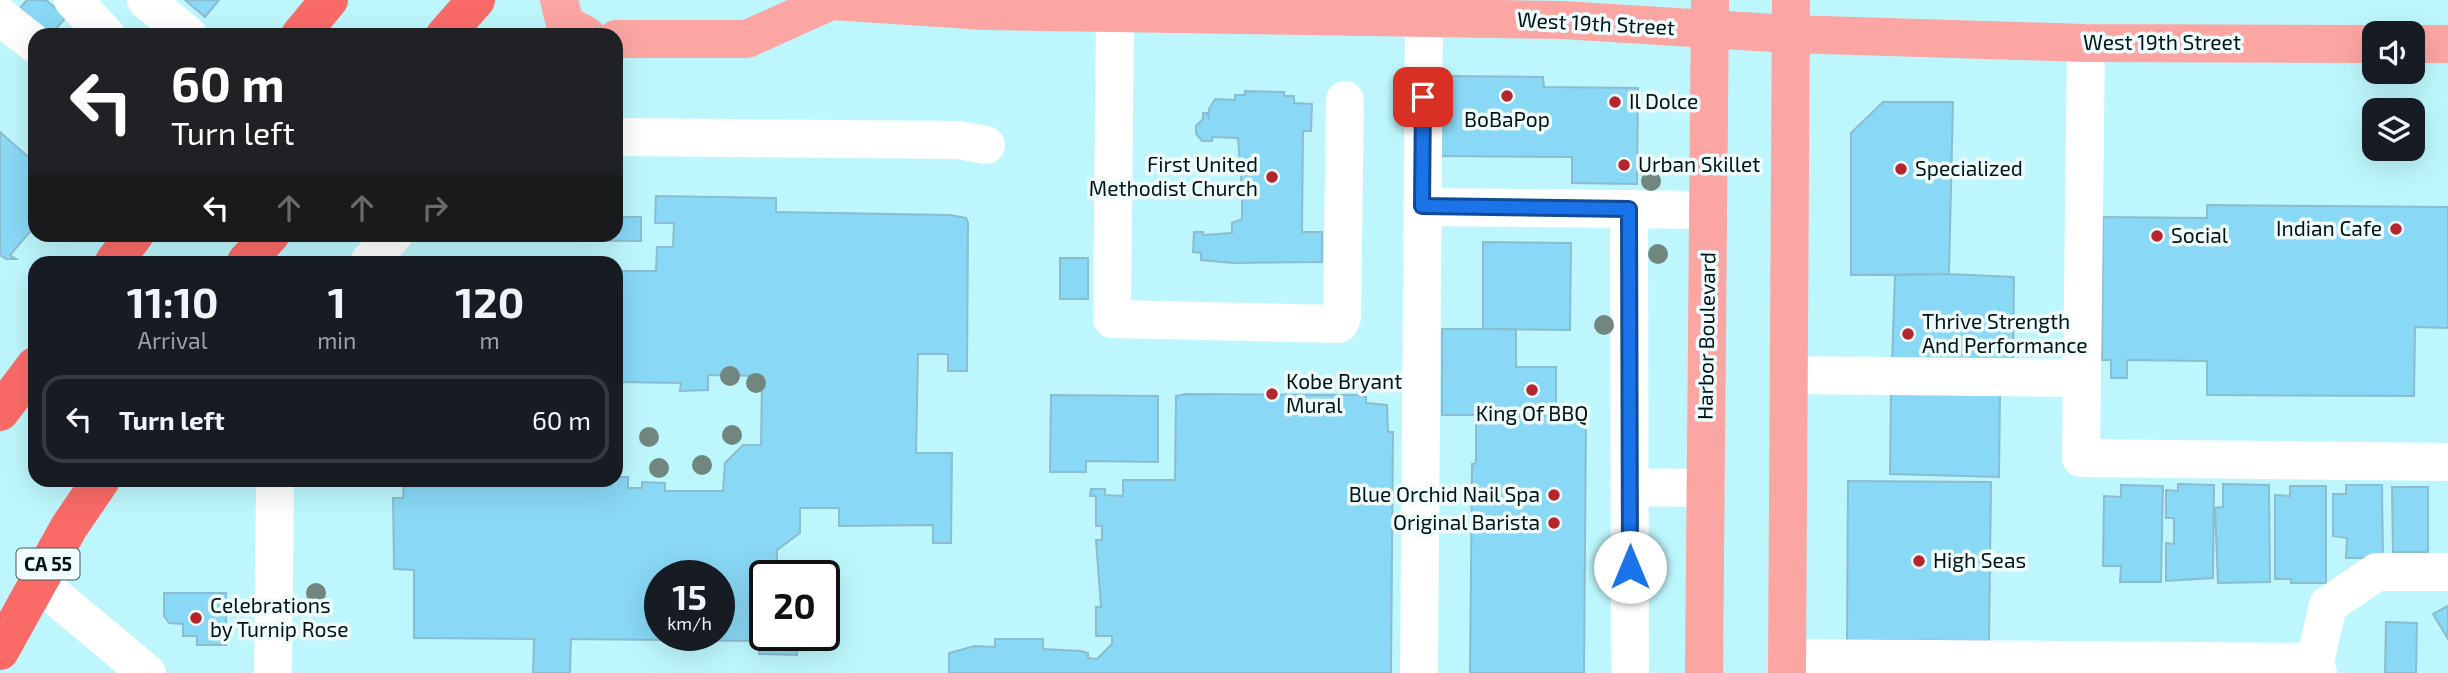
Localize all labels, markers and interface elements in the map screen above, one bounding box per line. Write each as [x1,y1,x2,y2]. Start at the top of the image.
street label: West 19th Street [1517,6,1676,39]
map controls [2362,21,2425,161]
button: sound [2362,21,2425,84]
street label: West 19th Street [2083,29,2241,54]
text: 60 m [171,53,285,112]
icon: left [56,56,147,147]
pin [1393,67,1453,127]
icon: arrive [1404,78,1442,116]
marker: BoBaPop [1499,88,1515,104]
place label: Il Dolce [1629,88,1698,113]
marker: Il Dolce [1607,94,1623,110]
button: layers [2362,98,2425,161]
place label: BoBaPop [1464,106,1550,131]
text: Turn left [171,113,295,151]
place label: First United Methodist Church [1089,151,1258,200]
place label: Urban Skillet [1638,151,1760,176]
place label: Specialized [1915,155,2023,180]
marker: Urban Skillet [1616,157,1632,173]
marker: Specialized [1893,161,1909,177]
marker: First United Methodist Church [1264,169,1280,185]
icon: left [197,189,235,227]
icon: ahead [270,189,308,227]
icon: ahead [343,189,381,227]
icon: right [416,189,454,227]
place label: Indian Cafe [2276,215,2382,240]
marker: Indian Cafe [2388,221,2404,237]
place label: Social [2171,222,2229,247]
marker: Social [2149,228,2165,244]
street label: Harbor Boulevard [1692,252,1719,420]
text: 11:10 [127,276,218,326]
text: 1 [328,276,346,326]
text: 120 [455,276,524,326]
place label: Thrive Strength And Performance [1922,308,2088,357]
text: Arrival [138,326,208,354]
text: min [317,326,356,354]
text: m [480,326,500,354]
marker: Thrive Strength And Performance [1900,326,1916,342]
place label: Kobe Bryant Mural [1286,368,1402,417]
marker: King Of BBQ [1524,382,1540,398]
marker: Kobe Bryant Mural [1264,386,1280,402]
icon: left [60,400,98,438]
place label: King Of BBQ [1476,400,1588,426]
text: Turn left [119,404,225,435]
text: 60 m [532,404,591,435]
place label: Blue Orchid Nail Spa [1349,481,1540,506]
marker: Blue Orchid Nail Spa [1546,487,1562,503]
place label: Original Barista [1393,509,1540,534]
marker: Original Barista [1546,515,1562,531]
position arrow [1593,530,1667,604]
place label: High Seas [1933,547,2026,572]
road number: CA 55 [16,548,80,580]
marker: High Seas [1911,553,1927,569]
speed limit sign: 20 [749,560,840,651]
text: 15 [672,575,707,617]
place label: Celebrations by Turnip Rose [210,592,348,641]
marker: Celebrations by Turnip Rose [188,610,204,626]
text: km/h [667,612,712,634]

